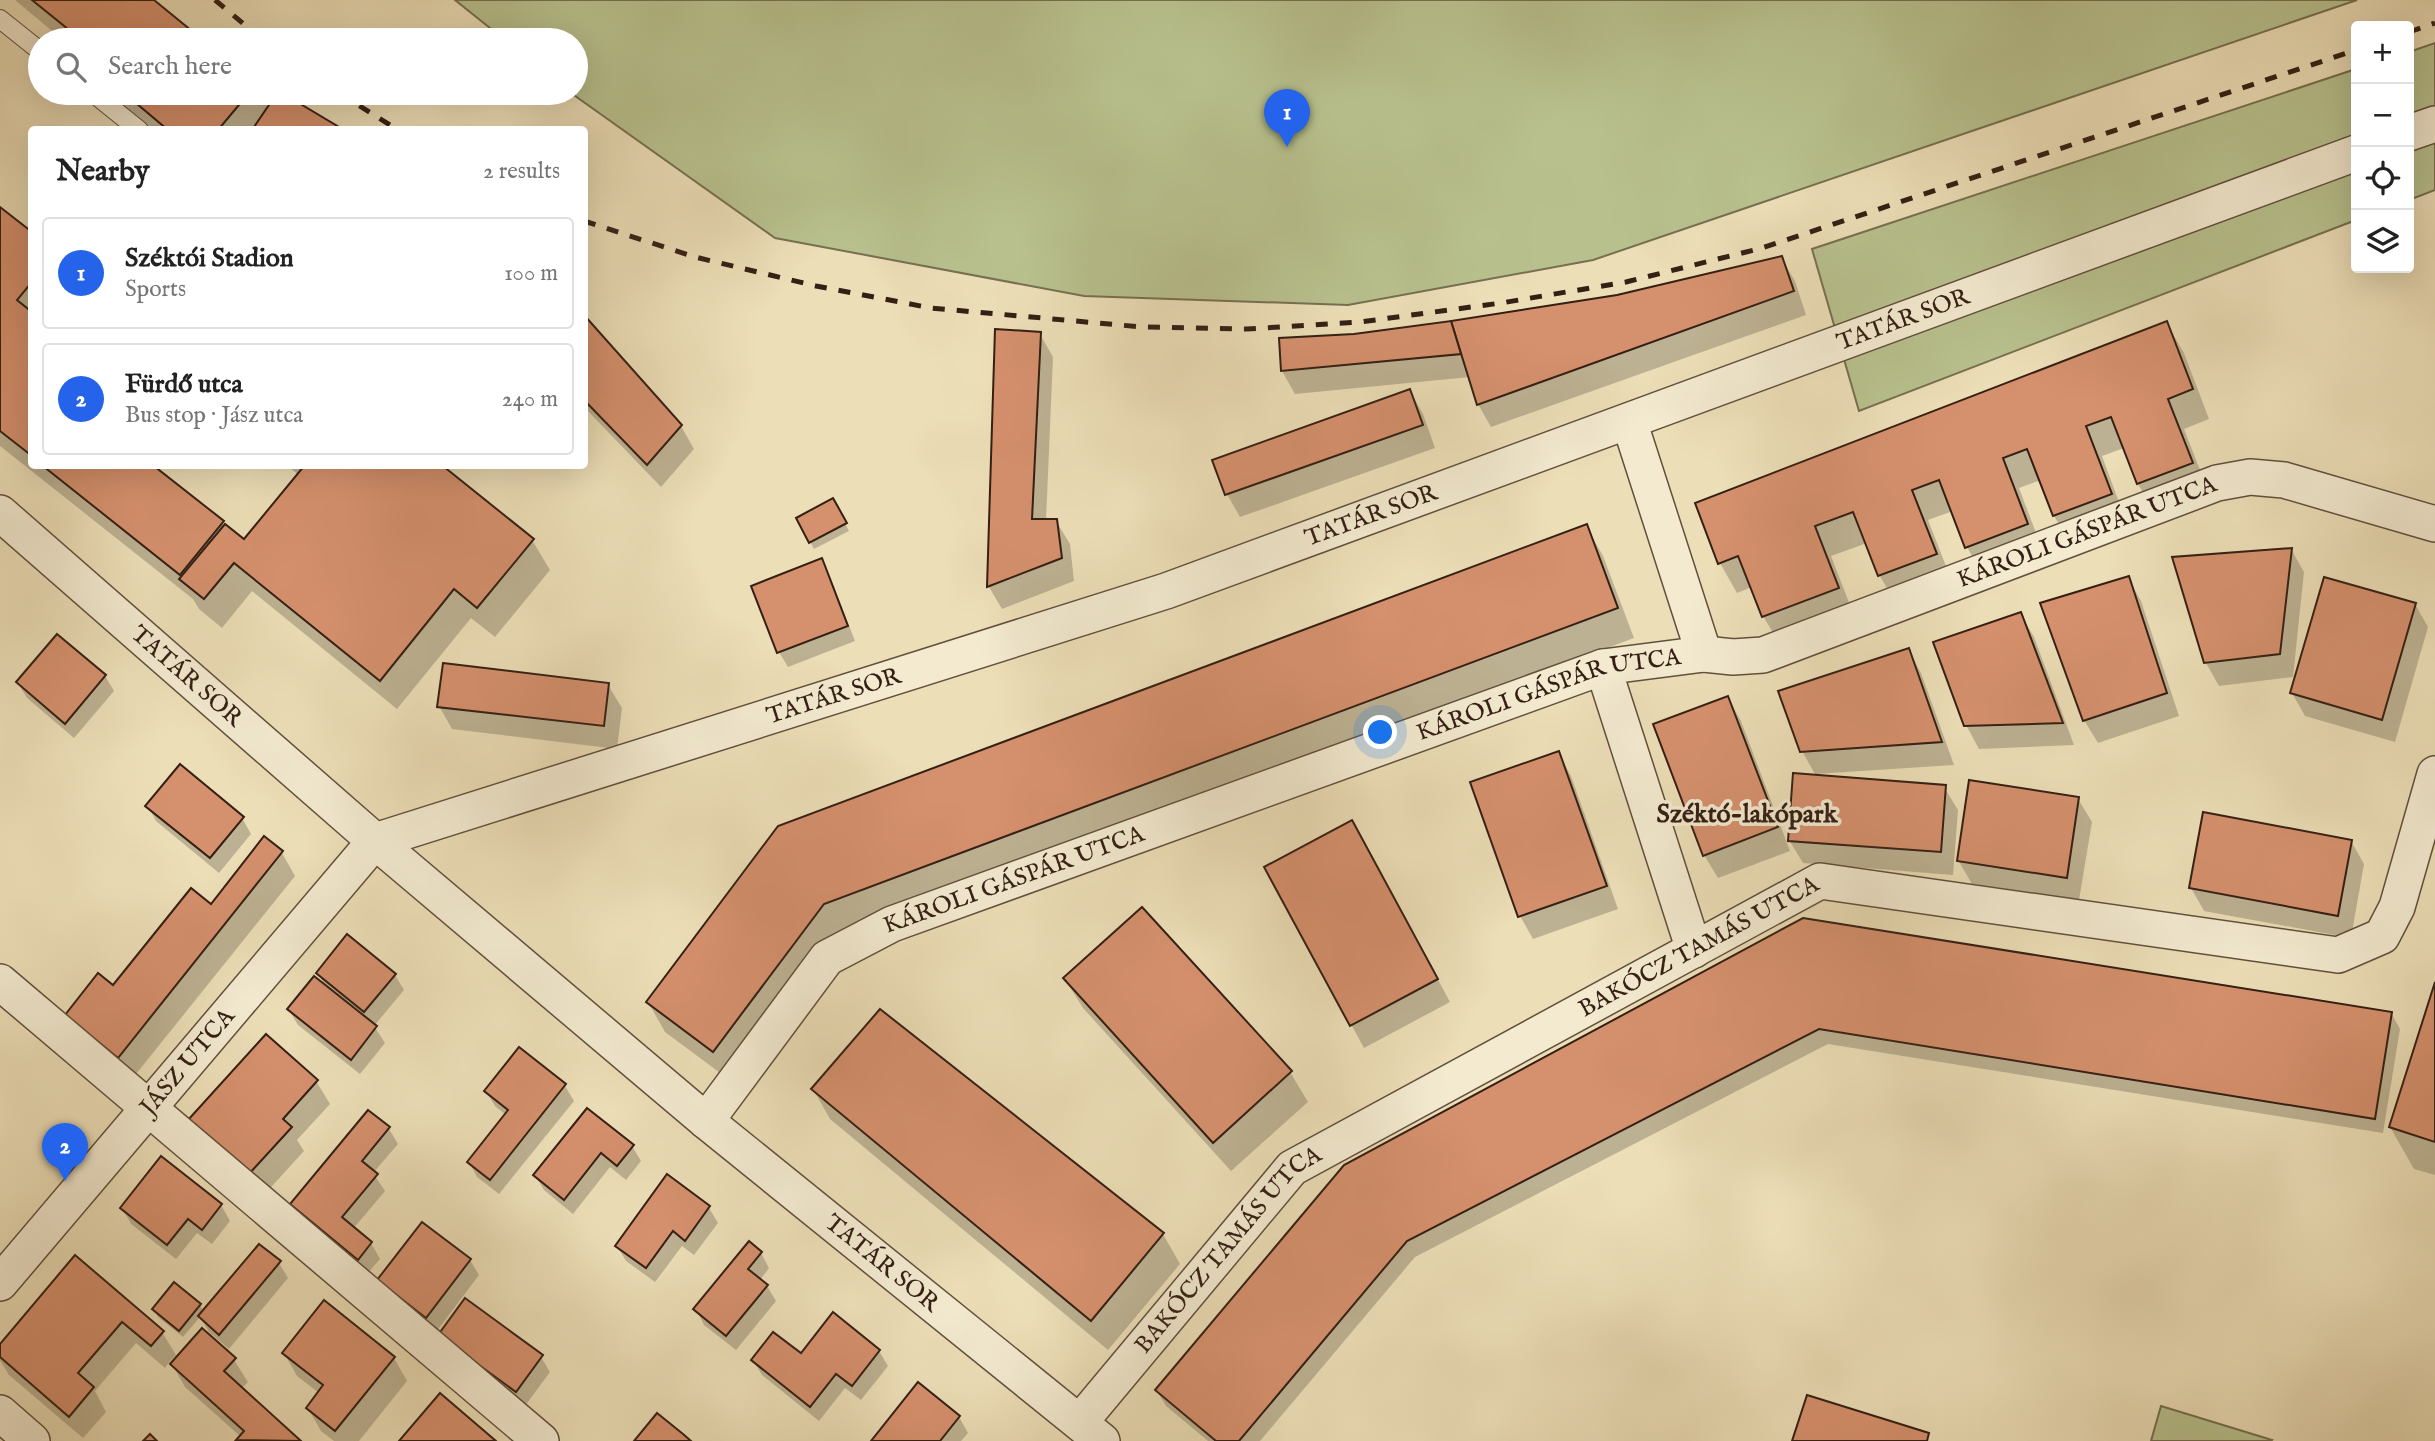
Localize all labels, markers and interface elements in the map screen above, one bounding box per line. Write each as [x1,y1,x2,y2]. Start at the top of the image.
map controls [2351,21,2414,273]
button: + [2351,21,2414,84]
search box [28,28,588,105]
icon: search [52,48,90,86]
text: Search here [108,50,232,83]
button: − [2351,84,2414,147]
pin: 1 [1264,89,1310,147]
button: locate [2351,147,2414,210]
text: Nearby [56,153,149,191]
text: 2 results [483,157,560,186]
button: layers [2351,210,2414,273]
text: Széktói Stadion [125,242,294,275]
text: 1 [77,259,85,288]
text: 100 m [504,259,558,288]
text: Sports [125,275,186,304]
street label: TATÁR SOR [1833,281,1974,358]
text: Fürdő utca [125,368,243,401]
text: 2 [76,385,86,414]
text: 240 m [502,385,558,414]
text: Bus stop · Jász utca [125,401,303,430]
street label: KÁROLI GÁSPÁR UTCA [1953,469,2222,595]
street label: TATÁR SOR [1300,477,1442,554]
street label: TATÁR SOR [124,619,250,734]
street label: KÁROLI GÁSPÁR UTCA [1412,642,1683,749]
street label: TATÁR SOR [763,660,905,732]
your location [1363,715,1397,749]
district label: Széktó-lakópark [1657,798,1839,831]
street label: KÁROLI GÁSPÁR UTCA [879,818,1149,941]
street label: BAKÓCZ TAMÁS UTCA [1573,869,1825,1025]
street label: JÁSZ UTCA [131,1001,242,1124]
pin: 2 [42,1123,88,1181]
street label: BAKÓCZ TAMÁS UTCA [1128,1139,1328,1360]
street label: TATÁR SOR [818,1207,946,1319]

